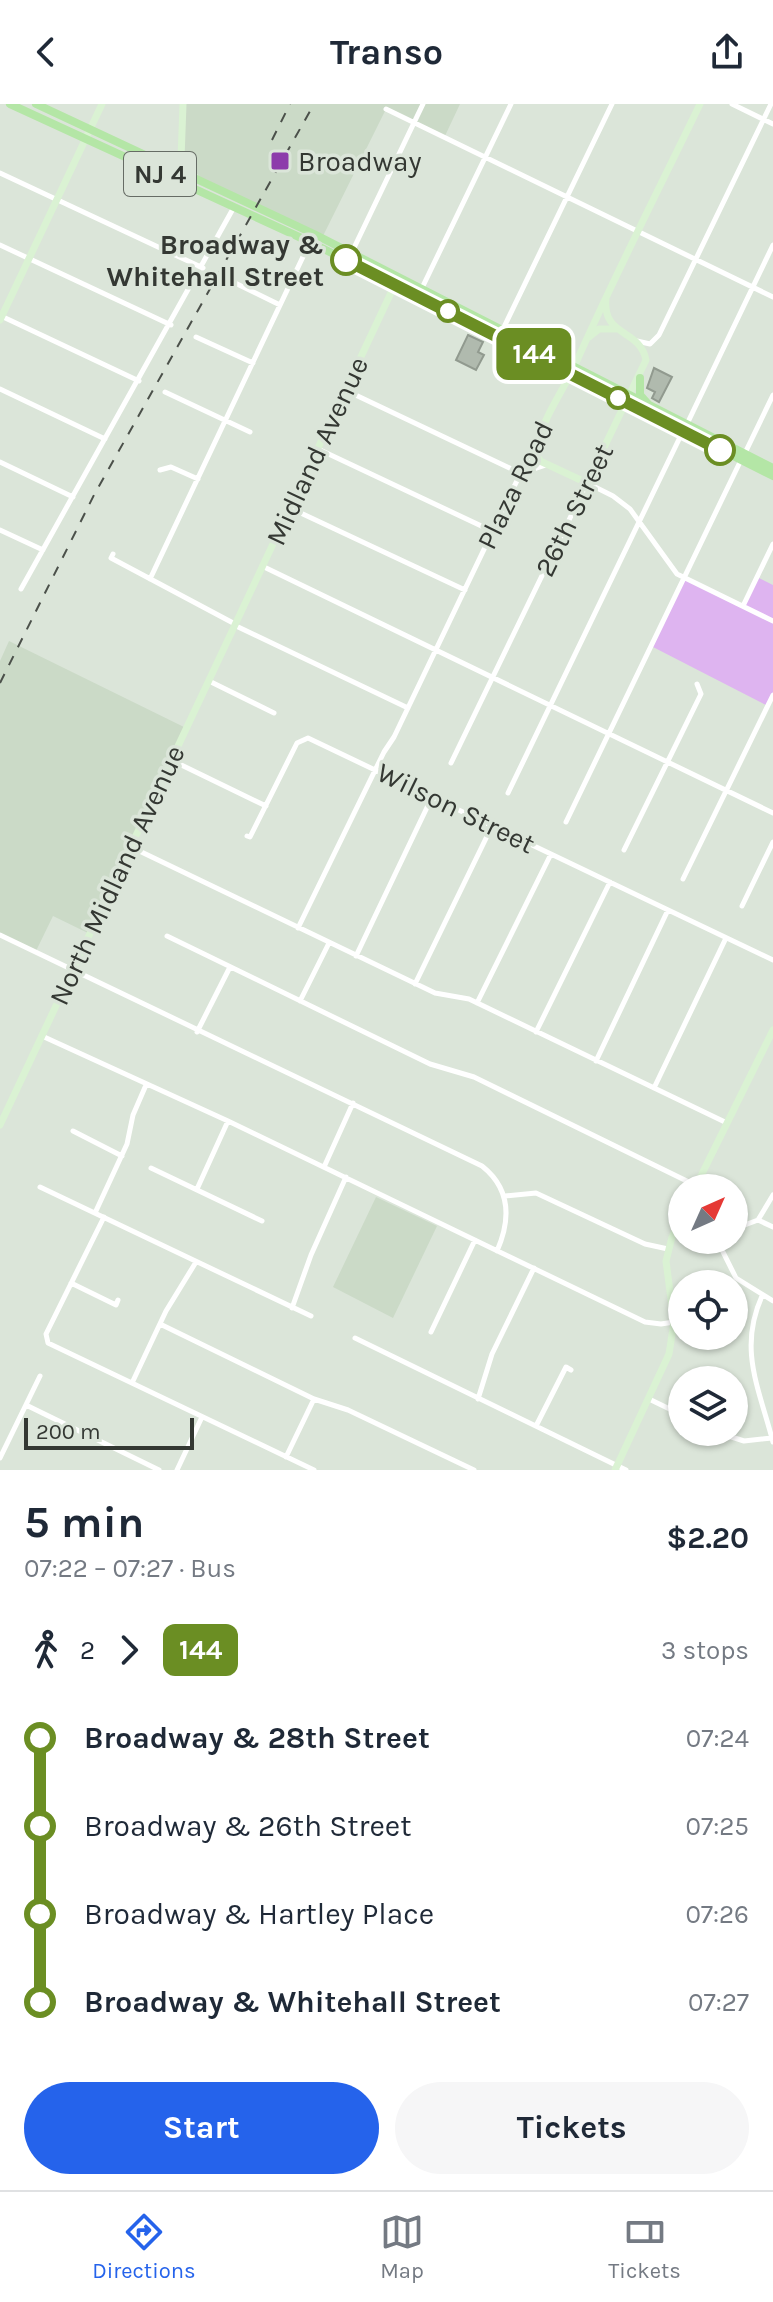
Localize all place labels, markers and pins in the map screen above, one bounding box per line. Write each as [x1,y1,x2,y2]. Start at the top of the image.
place label: Broadway [298,145,422,178]
marker: Broadway [269,150,291,172]
place label: Broadway & Whitehall Street [106,228,324,293]
marker: Broadway & Whitehall Street [331,245,361,275]
unlabelled marker [437,300,459,322]
unlabelled marker [607,387,629,409]
unlabelled marker [705,435,735,465]

